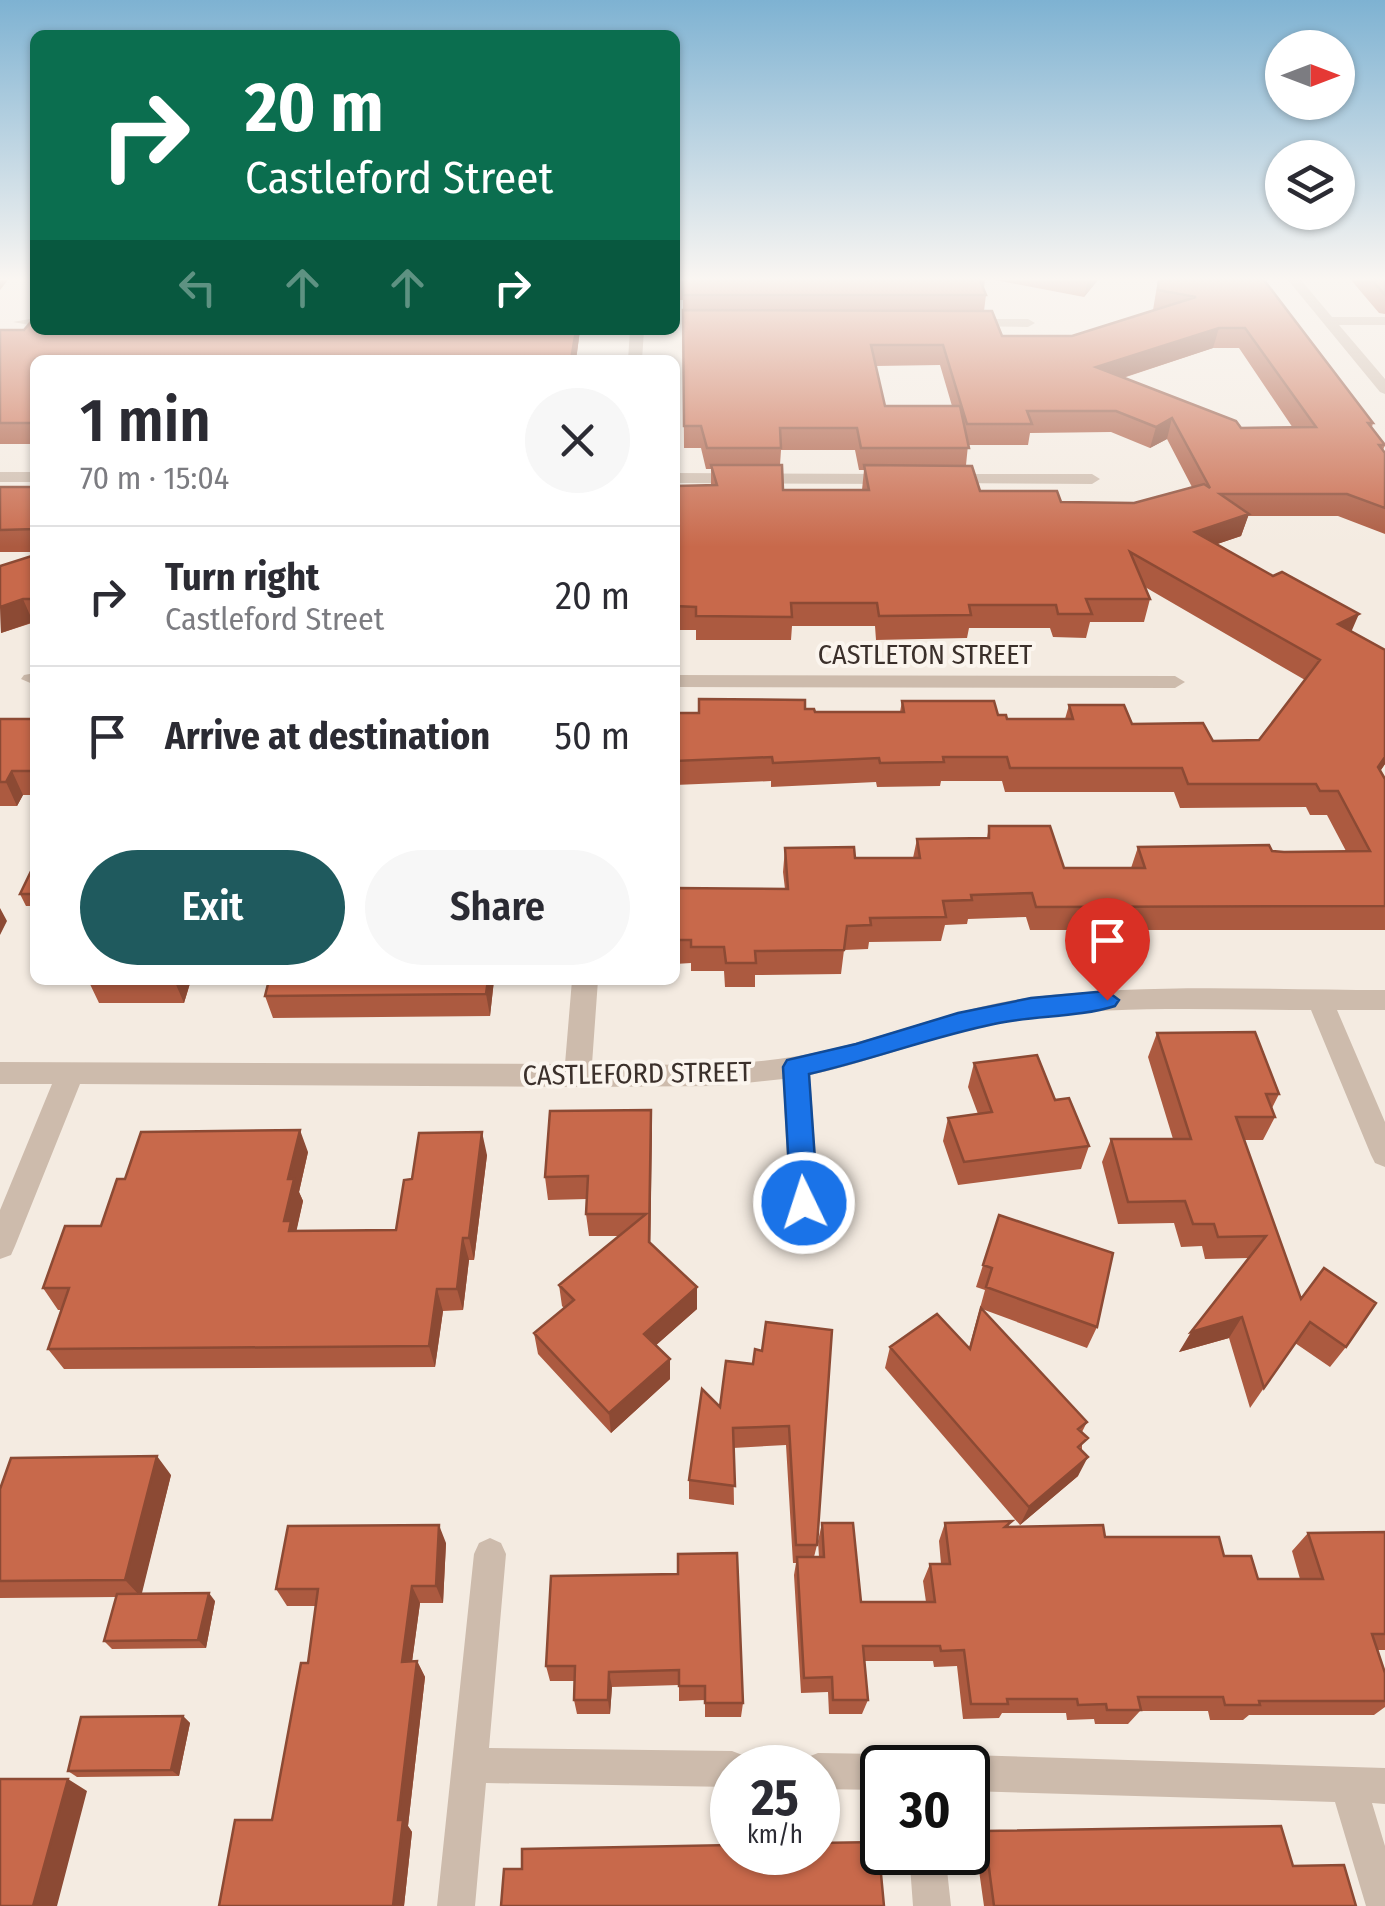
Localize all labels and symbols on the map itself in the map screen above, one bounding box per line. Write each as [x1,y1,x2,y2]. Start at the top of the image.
north arrow [1265,30,1355,120]
street label: CASTLETON STREET [818,638,1032,671]
pin [1065,898,1150,1001]
street label: CASTLEFORD STREET [522,1055,752,1092]
position arrow [752,1151,856,1255]
speed limit sign: 30 [860,1745,990,1875]

